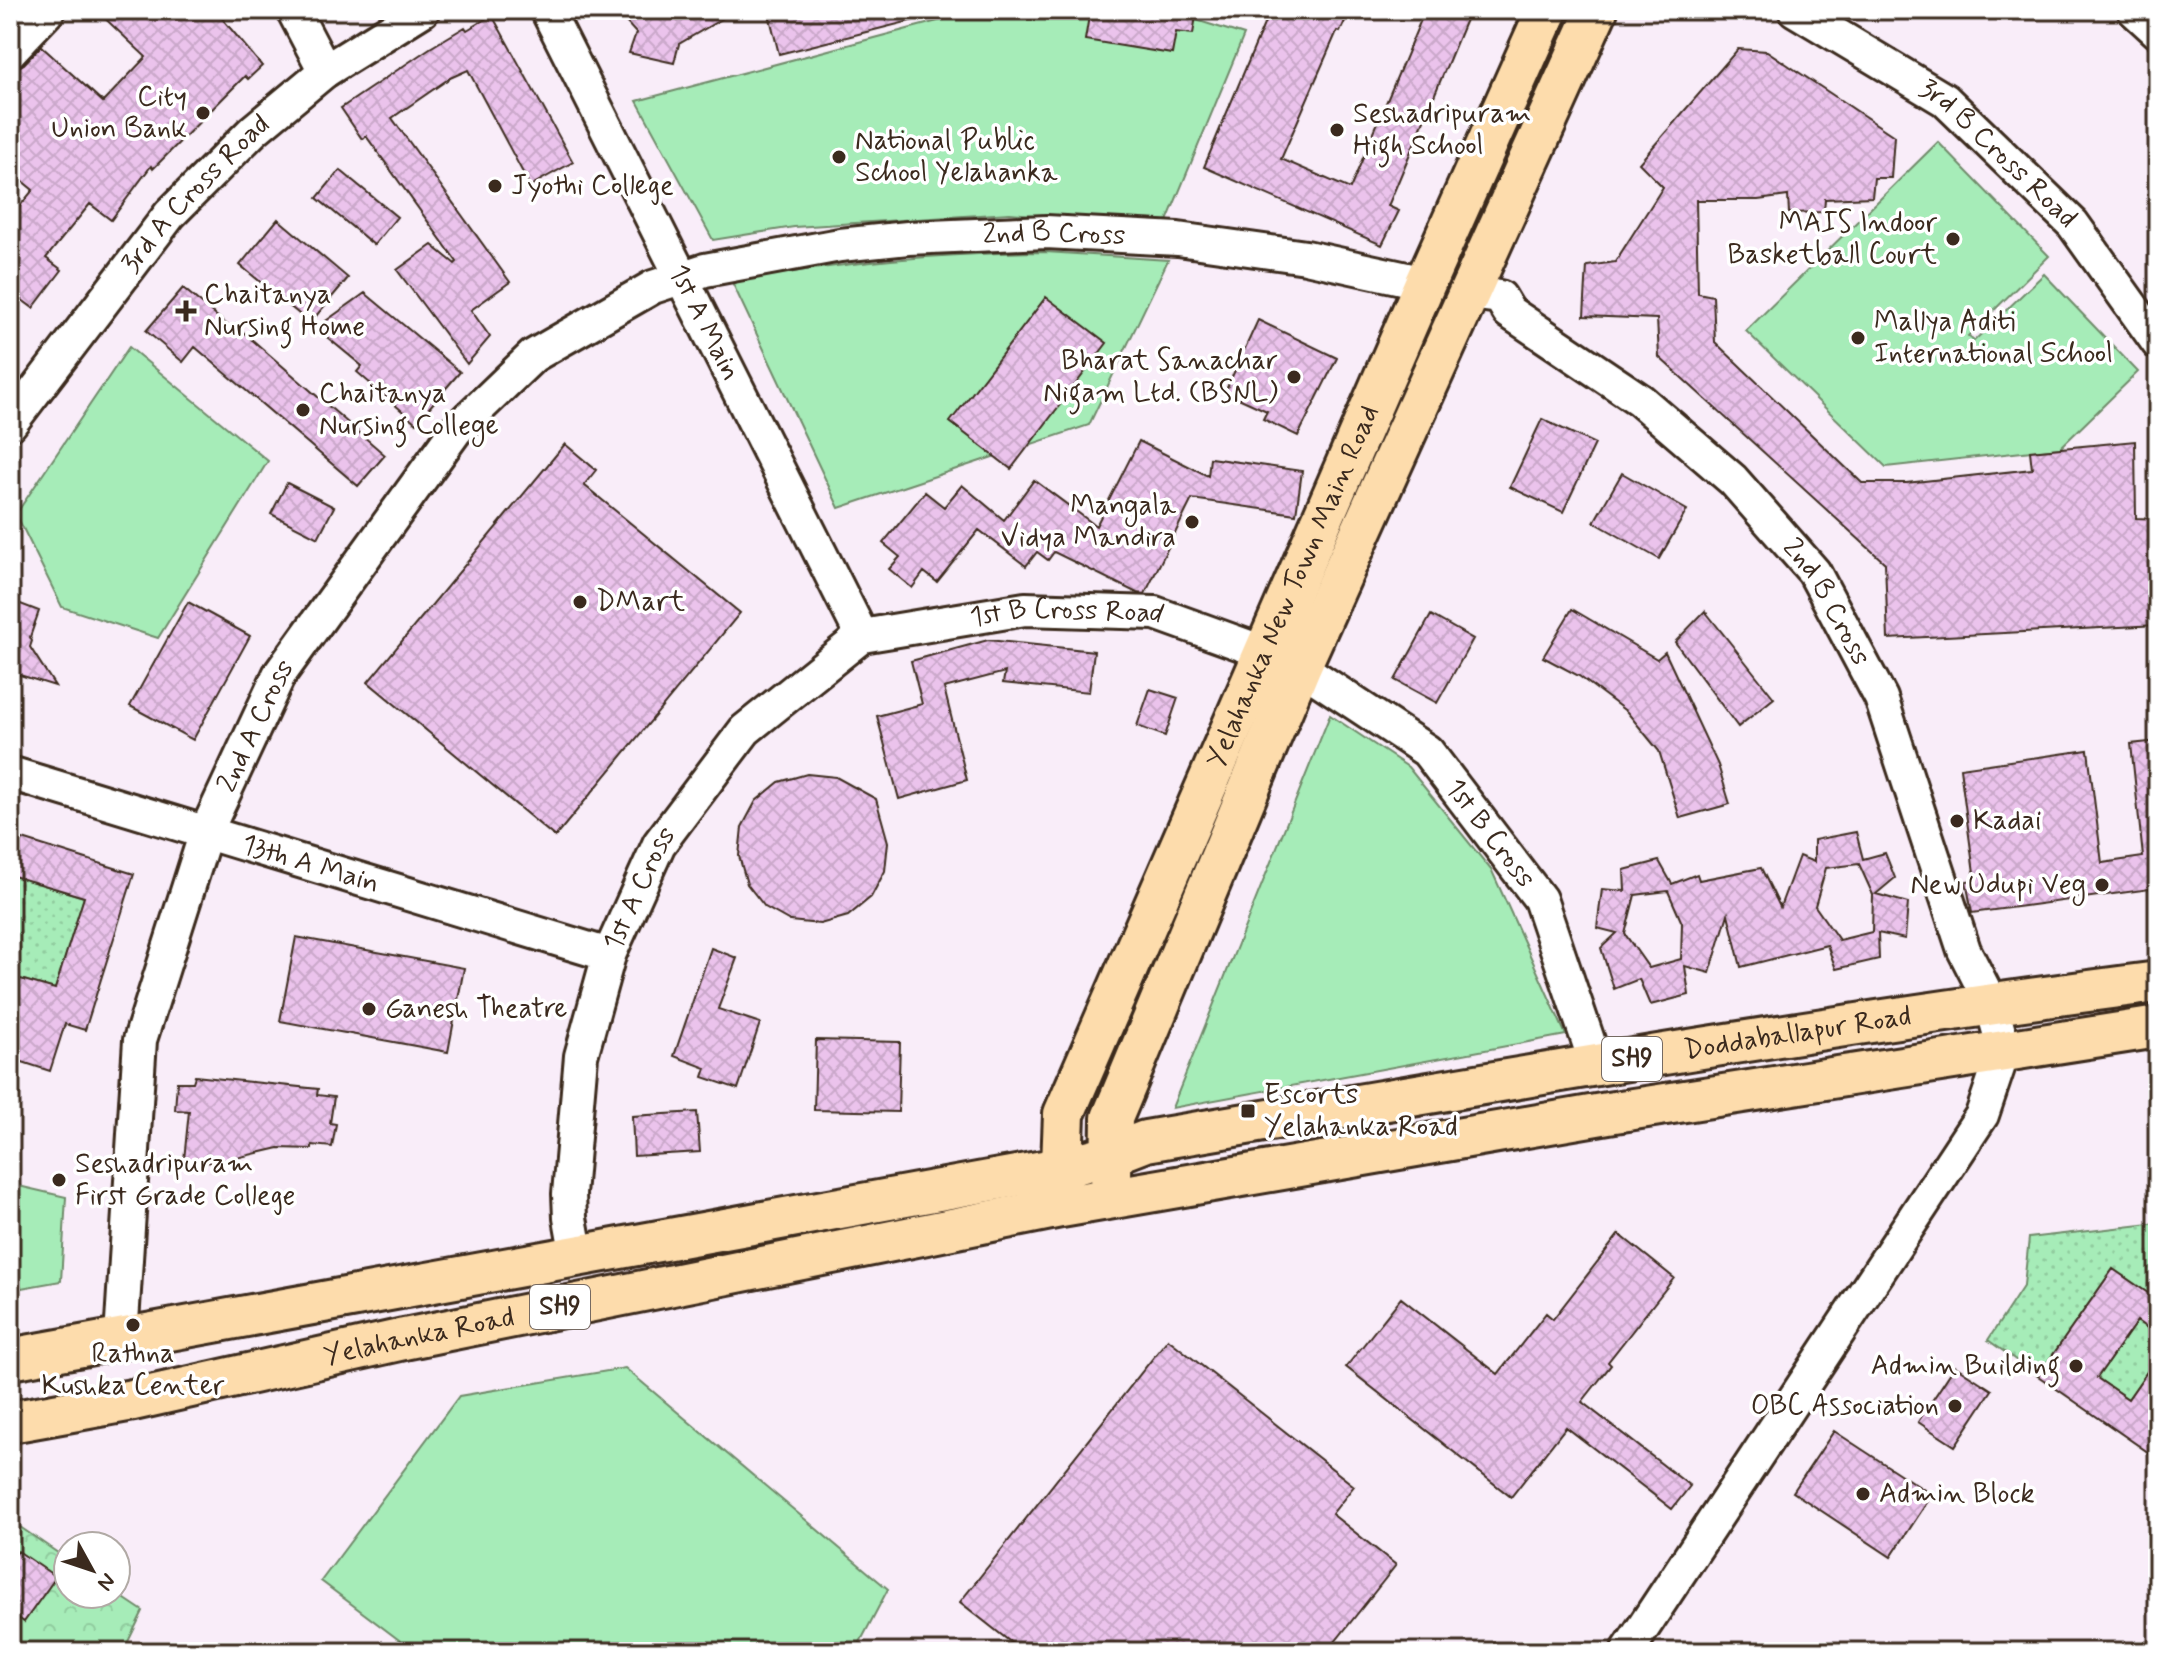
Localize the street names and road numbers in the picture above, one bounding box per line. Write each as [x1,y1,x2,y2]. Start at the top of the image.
street label: 3rd B Cross Road [1912,70,2085,237]
street label: 3rd A Cross Road [113,106,277,281]
street label: 2nd B Cross [982,213,1126,255]
street label: 1st A Main [660,258,749,387]
street label: Yelahanka New Town Main Road [1198,400,1388,774]
street label: 2nd B Cross [1774,530,1879,672]
street label: 1st B Cross Road [967,590,1169,636]
street label: 2nd A Cross [209,652,303,798]
street label: 1st B Cross [1436,771,1544,896]
street label: 1st A Cross [595,819,684,956]
street label: 13th A Main [237,826,384,903]
street label: Doddaballapur Road [1681,998,1914,1069]
road number: SH9 [1602,1037,1662,1081]
road number: SH9 [530,1285,590,1329]
street label: Yelahanka Road [320,1299,518,1375]

